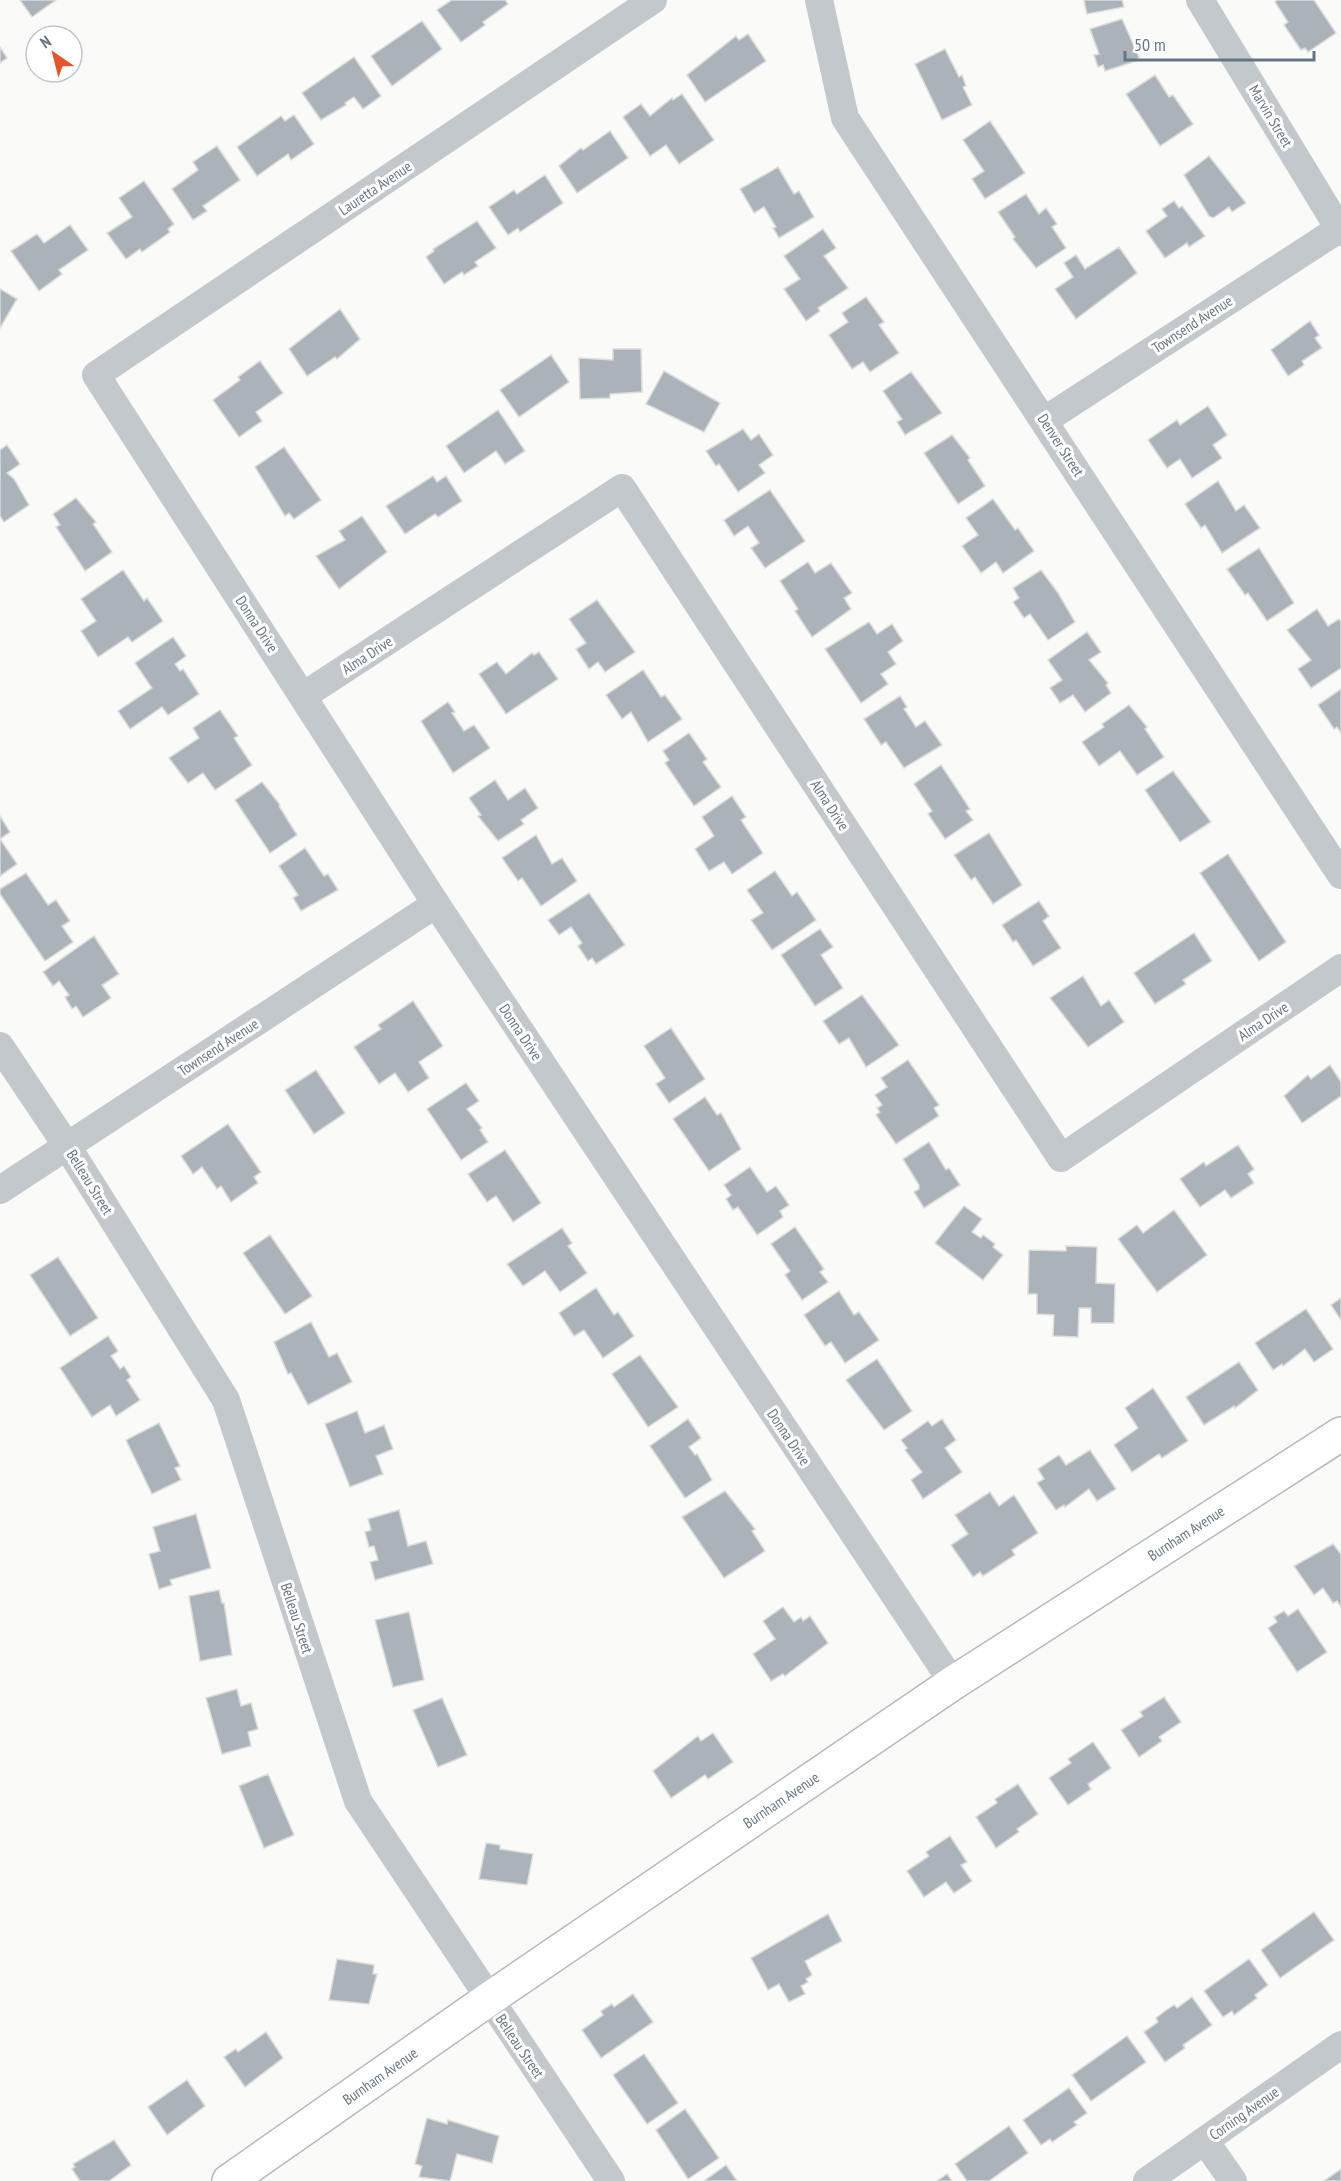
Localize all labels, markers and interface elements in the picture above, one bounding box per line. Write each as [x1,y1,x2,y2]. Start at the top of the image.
north arrow [24,24,84,84]
scale bar [1125,24,1314,62]
text: N [36,31,55,52]
text: 50 m [1134,33,1166,56]
street label: Marvin Street [1245,81,1297,151]
street label: Lauretta Avenue [335,157,415,219]
street label: Townsend Avenue [1148,291,1236,357]
street label: Denver Street [1034,410,1088,480]
street label: Donna Drive [232,592,282,656]
street label: Alma Drive [338,632,396,678]
street label: Alma Drive [807,776,853,834]
street label: Alma Drive [1234,997,1292,1045]
street label: Donna Drive [495,1000,547,1064]
street label: Townsend Avenue [174,1014,262,1080]
street label: Belleau Street [63,1146,117,1218]
street label: Donna Drive [763,1405,815,1469]
street label: Burnham Avenue [1144,1501,1228,1565]
street label: Belleau Street [277,1580,317,1656]
street label: Burnham Avenue [739,1768,823,1832]
street label: Belleau Street [492,2010,548,2082]
street label: Burnham Avenue [339,2043,421,2109]
street label: Corning Avenue [1206,2082,1282,2144]

